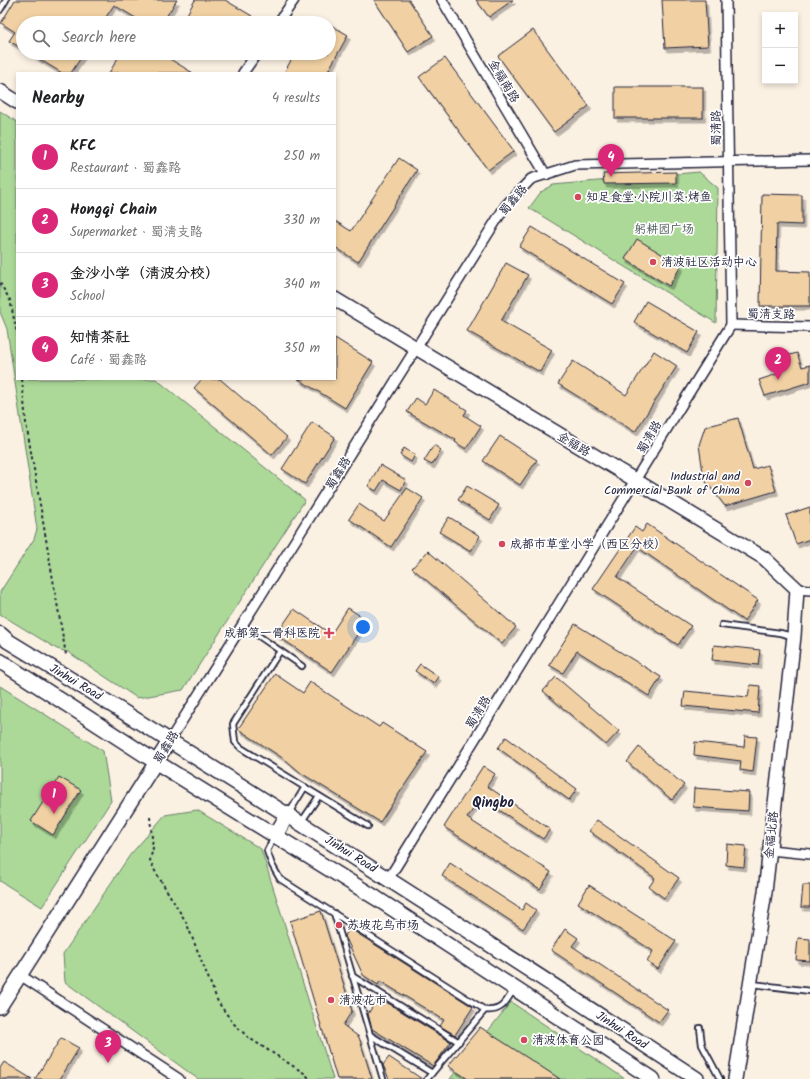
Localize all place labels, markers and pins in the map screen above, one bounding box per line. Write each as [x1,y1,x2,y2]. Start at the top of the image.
pin: 4 [598,144,624,177]
place label: 知足食堂·小院川菜·烤鱼 [586,188,712,207]
marker: 知足食堂·小院川菜·烤鱼 [573,192,583,202]
place label: 清波社区活动中心 [661,253,757,272]
marker: 清波社区活动中心 [648,257,658,267]
pin: 2 [765,347,791,380]
place label: Industrial and Commercial Bank of China [604,467,741,500]
marker: Industrial and Commercial Bank of China [743,478,753,488]
place label: 成都市草堂小学（西区分校） [510,535,666,554]
marker: 成都市草堂小学（西区分校） [497,539,507,549]
place label: 成都第一骨科医院 [224,624,320,643]
marker: 成都第一骨科医院 [323,627,335,639]
pin: 1 [41,781,67,814]
place label: 苏坡花鸟市场 [347,916,419,935]
marker: 苏坡花鸟市场 [334,920,344,930]
place label: 清波花市 [339,991,387,1010]
marker: 清波花市 [326,995,336,1005]
pin: 3 [95,1030,121,1063]
place label: 清波体育公园 [532,1031,604,1050]
marker: 清波体育公园 [519,1035,529,1045]

